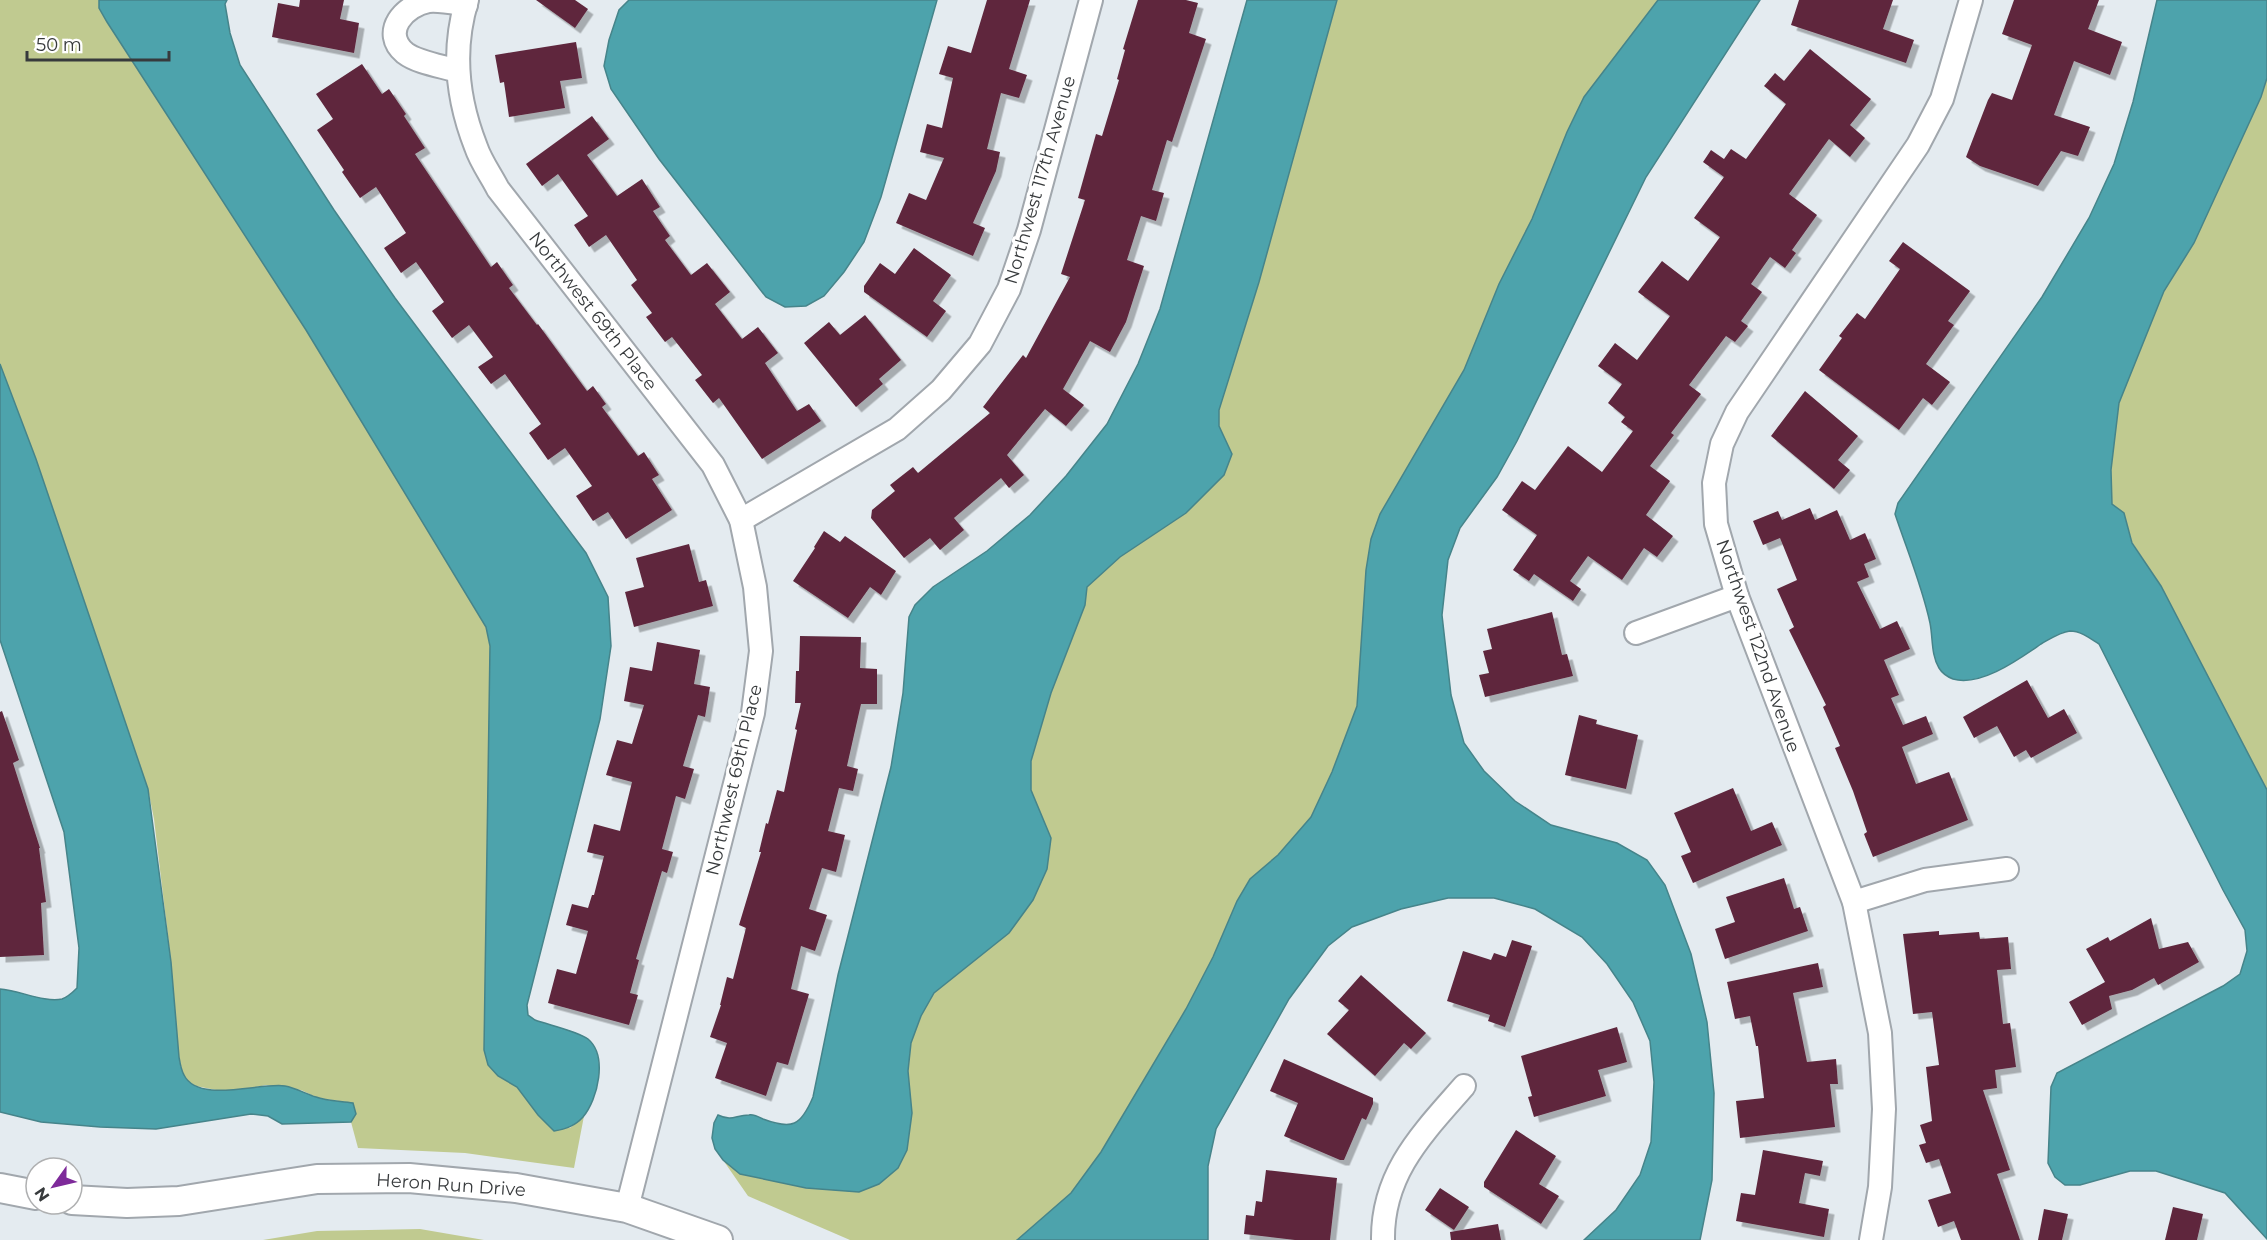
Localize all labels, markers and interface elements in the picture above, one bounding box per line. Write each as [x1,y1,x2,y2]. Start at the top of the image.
scale bar [27,24,170,62]
text: 50 m [36,34,82,56]
street label: Northwest 117th Avenue [1000,73,1080,287]
street label: Northwest 69th Place [524,227,662,395]
street label: Northwest 122nd Avenue [1711,537,1805,756]
street label: Northwest 69th Place [701,682,767,878]
north arrow [24,1156,84,1216]
street label: Heron Run Drive [376,1169,527,1201]
text: N [30,1183,53,1205]

